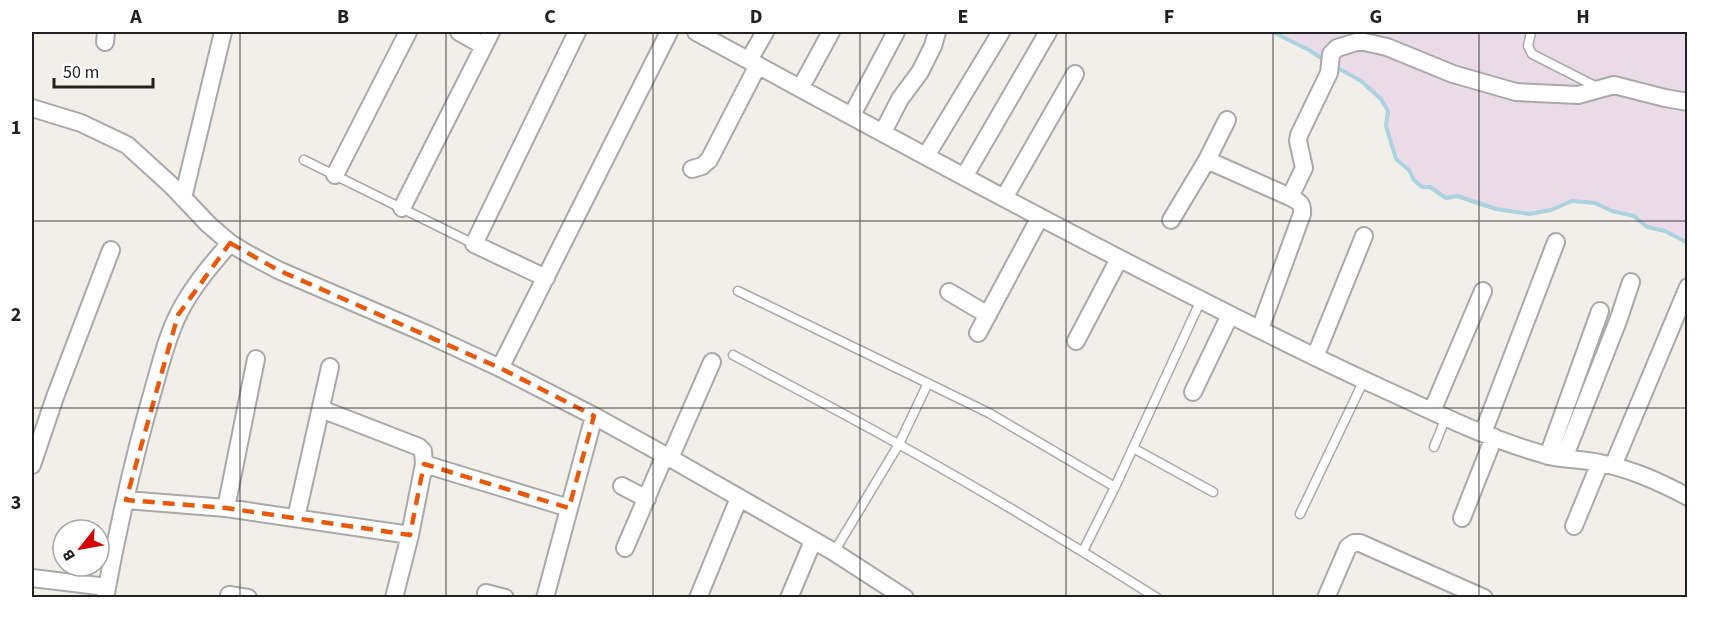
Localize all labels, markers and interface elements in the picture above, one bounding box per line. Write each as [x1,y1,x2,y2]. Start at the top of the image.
text: A [129,3,142,31]
text: B [337,3,349,31]
text: C [544,3,556,31]
text: D [750,3,762,31]
text: E [958,3,968,31]
text: F [1164,3,1174,31]
text: G [1370,3,1382,31]
text: H [1576,3,1590,31]
scale bar [54,51,153,89]
text: 50 m [63,60,99,85]
text: 1 [11,114,21,142]
text: 2 [11,301,21,329]
text: 3 [11,489,21,517]
north arrow [51,518,111,578]
text: B [57,545,81,565]

